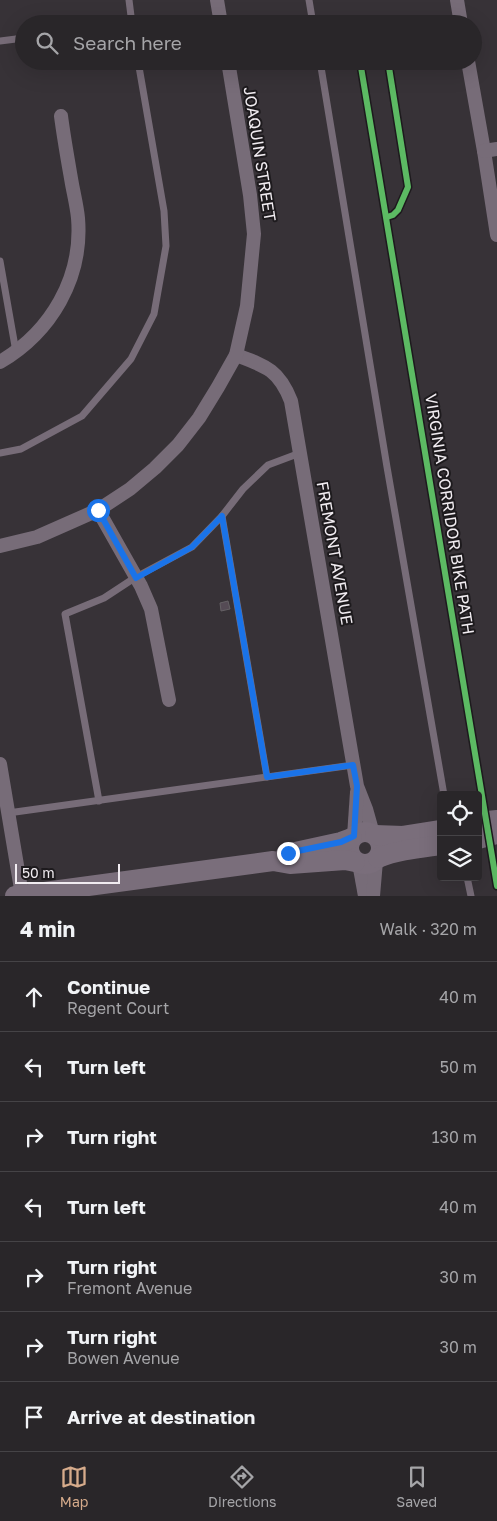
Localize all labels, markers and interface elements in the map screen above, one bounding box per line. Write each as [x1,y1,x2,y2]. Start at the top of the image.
search box [15,15,482,70]
icon: search [33,29,61,57]
text: Search here [73,31,182,54]
street label: JOAQUIN STREET [239,85,281,223]
street label: VIRGINIA CORRIDOR BIKE PATH [421,392,479,636]
street label: FREMONT AVENUE [313,480,357,626]
route start [87,499,110,522]
map controls [437,791,482,881]
button: locate [437,791,482,836]
button: layers [437,836,482,881]
route end [277,842,300,865]
scale bar [15,861,120,884]
text: 50 m [22,864,55,881]
text: 4 min [20,916,75,942]
text: Walk · 320 m [380,919,477,939]
text: Continue [67,975,150,998]
icon: ahead [20,983,48,1011]
text: 40 m [439,987,477,1007]
text: Regent Court [67,998,169,1018]
icon: left [20,1053,48,1081]
text: Turn left [67,1055,146,1078]
text: 50 m [440,1057,477,1077]
icon: right [20,1123,48,1151]
text: Turn right [67,1125,157,1148]
text: 130 m [432,1127,477,1147]
icon: left [20,1193,48,1221]
text: Turn left [67,1195,146,1218]
text: 40 m [439,1197,477,1217]
text: Turn right [67,1255,157,1278]
icon: right [20,1263,48,1291]
text: 30 m [440,1267,477,1287]
text: Fremont Avenue [67,1278,192,1298]
text: Turn right [67,1325,157,1348]
icon: right [20,1333,48,1361]
text: 30 m [440,1337,477,1357]
text: Bowen Avenue [67,1348,180,1368]
icon: arrive [20,1403,48,1431]
text: Arrive at destination [67,1405,255,1428]
tab: Map [60,1463,88,1510]
tab: Directions [208,1463,277,1510]
tab: Saved [396,1463,437,1510]

